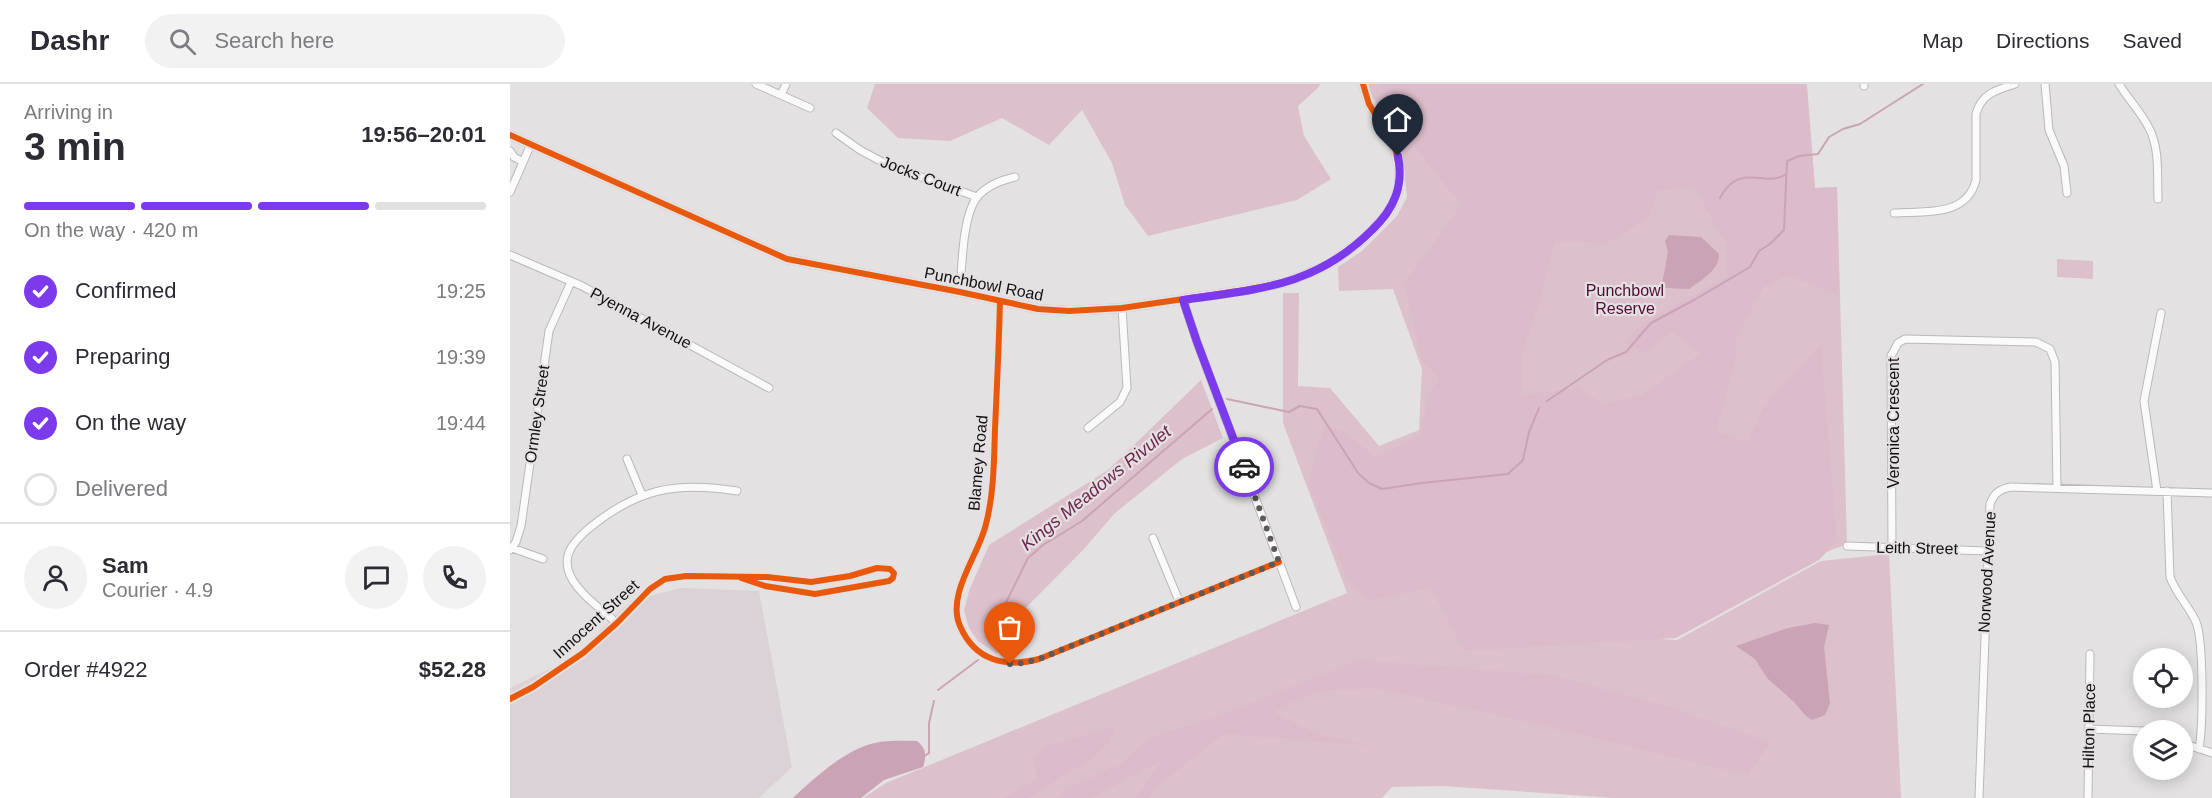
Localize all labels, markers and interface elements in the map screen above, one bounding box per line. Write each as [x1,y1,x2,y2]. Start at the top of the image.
search box [145,14,565,68]
text: Dashr [30,25,109,56]
icon: search [166,25,199,58]
text: Search here [214,28,334,53]
text: Map [1922,29,1963,52]
text: Directions [1996,29,2089,52]
text: Saved [2122,29,2182,52]
pin [1372,94,1423,156]
text: Arriving in [24,101,113,123]
icon: home [1381,103,1414,136]
text: 19:56–20:01 [361,122,486,147]
text: 3 min [24,125,126,168]
street label: Jocks Court [879,153,964,199]
text: On the way · 420 m [24,219,199,241]
street label: Punchbowl Road [923,264,1045,304]
icon: check [24,275,57,308]
text: Confirmed [75,278,176,303]
text: 19:25 [436,280,486,302]
park label: Punchbowl Reserve [1586,282,1664,317]
street label: Pyenna Avenue [588,284,694,352]
icon: check [24,341,57,374]
text: Preparing [75,344,170,369]
text: 19:39 [436,346,486,368]
street label: Veronica Crescent [1885,357,1902,488]
street label: Ormley Street [522,363,552,464]
icon: check [24,407,57,440]
text: On the way [75,410,186,435]
text: 19:44 [436,412,486,434]
street label: Blamey Road [965,414,991,512]
water label: Kings Meadows Rivulet [1017,421,1176,555]
courier [1214,437,1274,497]
icon: car [1228,451,1261,484]
text: Delivered [75,476,168,501]
street label: Norwood Avenue [1975,511,1999,633]
street label: Leith Street [1876,539,1959,557]
button: person [24,546,87,609]
button: chat [345,546,408,609]
button: phone [423,546,486,609]
text: Sam [102,553,148,578]
street label: Innocent Street [550,576,642,662]
text: Courier · 4.9 [102,579,213,601]
pin [984,602,1035,664]
icon: bag [993,611,1026,644]
map controls [2133,648,2193,780]
button: locate [2133,648,2193,708]
text: Order #4922 [24,657,148,682]
text: $52.28 [419,657,486,682]
street label: Hilton Place [2080,683,2098,769]
button: layers [2133,720,2193,780]

